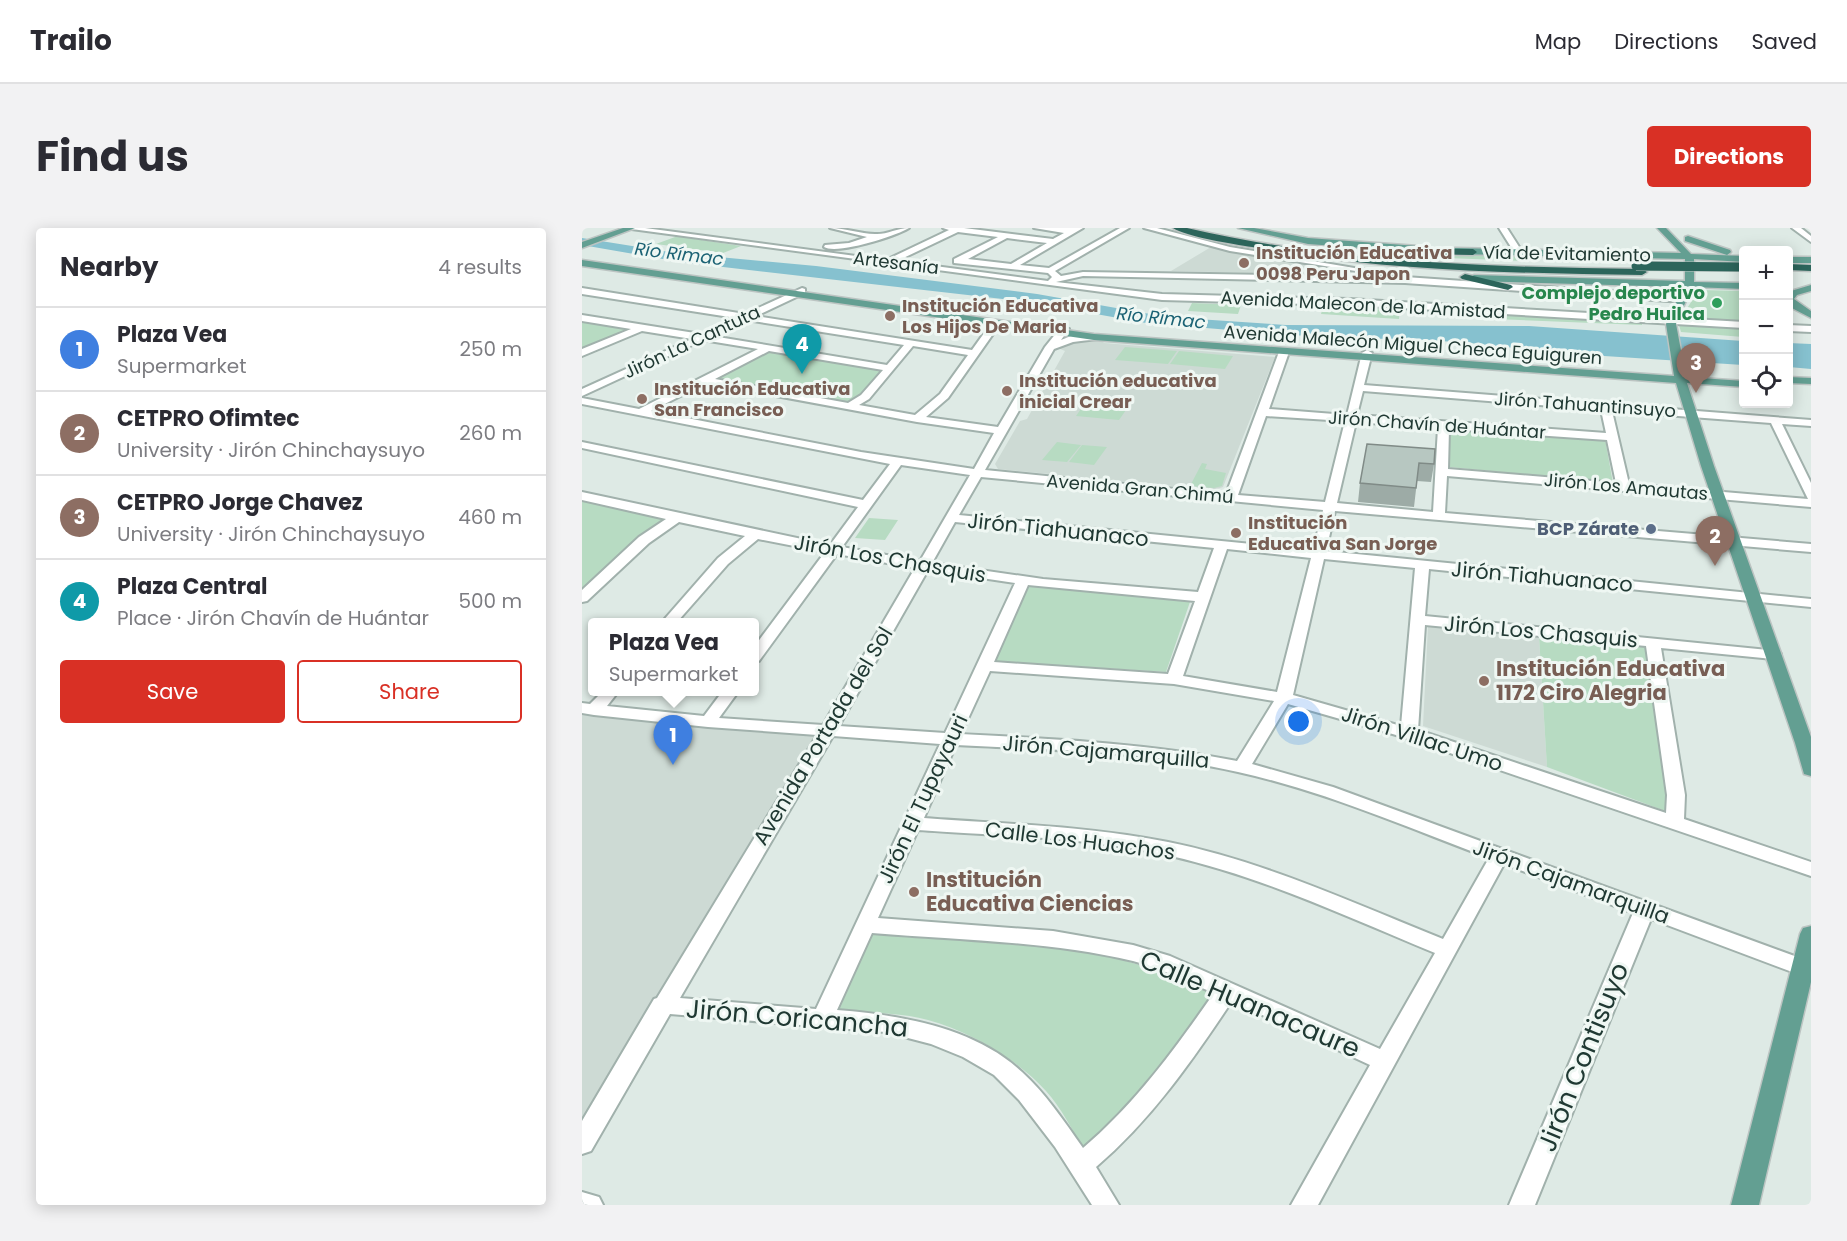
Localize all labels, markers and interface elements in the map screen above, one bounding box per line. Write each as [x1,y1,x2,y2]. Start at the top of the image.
text: Trailo [30,21,112,60]
text: Map [1535,27,1581,56]
text: Directions [1614,27,1718,56]
text: Saved [1751,27,1817,56]
button: Directions [1647,126,1811,187]
text: Find us [36,127,189,186]
water label: Río Rímac [633,236,725,271]
place label: Institución Educativa 0098 Peru Japon [1256,240,1452,286]
street label: Vía de Evitamiento [1483,240,1651,267]
street label: Artesanía [852,245,940,280]
map controls [1739,246,1793,408]
button: + [1739,246,1793,300]
text: Nearby [60,249,158,285]
text: 4 results [438,253,522,281]
marker: Institución Educativa 0098 Peru Japon [1237,256,1251,270]
place label: Complejo deportivo Pedro Huilca [1522,280,1705,326]
street label: Avenida Malecon de la Amistad [1220,285,1506,324]
place label: Institución Educativa Los Hijos De Maria [902,293,1098,339]
marker: Complejo deportivo Pedro Huilca [1710,296,1724,310]
street label: Jirón La Cantuta [620,299,764,384]
water label: Río Rímac [1115,300,1207,335]
button: − [1739,300,1793,354]
marker: Institución Educativa Los Hijos De Maria [883,309,897,323]
text: Plaza Vea [117,319,227,350]
street label: Avenida Malecón Miguel Checa Eguiguren [1223,319,1603,370]
pin: 4 [782,324,822,374]
text: 1 [76,335,83,363]
text: 250 m [459,335,522,363]
pin: 3 [1676,344,1716,393]
text: Supermarket [117,352,246,380]
button: locate [1739,354,1793,408]
place label: Institución educativa inicial Crear [1019,368,1217,414]
place label: Institución Educativa San Francisco [654,376,850,422]
marker: Institución educativa inicial Crear [1000,384,1014,398]
street label: Jirón Tahuantinsuyo [1493,386,1677,423]
marker: Institución Educativa San Francisco [635,392,649,406]
text: CETPRO Ofimtec [117,403,300,434]
street label: Jirón Chavín de Huántar [1327,404,1547,445]
text: 2 [74,419,85,447]
text: 260 m [459,419,522,447]
text: University · Jirón Chinchaysuyo [117,436,425,464]
street label: Jirón Los Amautas [1543,467,1709,506]
street label: Avenida Gran Chimú [1046,468,1235,509]
text: CETPRO Jorge Chavez [117,487,363,518]
text: 3 [73,503,86,531]
text: 460 m [458,503,522,531]
street label: Jirón Tiahuanaco [966,506,1150,553]
place label: Institución Educativa San Jorge [1248,510,1437,556]
place label: BCP Zárate [1537,516,1639,541]
pin: 2 [1696,516,1734,566]
text: University · Jirón Chinchaysuyo [117,520,425,548]
marker: BCP Zárate [1644,522,1658,536]
marker: Institución Educativa San Jorge [1229,526,1243,540]
street label: Jirón Los Chasquis [792,527,988,590]
street label: Jirón Tiahuanaco [1450,554,1634,599]
text: Plaza Central [117,571,268,602]
text: 4 [73,587,86,615]
text: 500 m [458,587,522,615]
text: Place · Jirón Chavín de Huántar [117,604,429,632]
street label: Jirón Los Chasquis [1443,609,1639,654]
popup [588,618,759,696]
street label: Avenida Portada del Sol [746,621,899,850]
text: Plaza Vea [609,627,719,658]
place label: Institución Educativa 1172 Ciro Alegria [1496,654,1725,707]
button: Save [60,660,285,723]
button: Share [297,660,522,723]
text: Supermarket [609,660,738,688]
marker: Institución Educativa 1172 Ciro Alegria [1477,674,1491,688]
street label: Jirón Villac Umo [1338,699,1507,778]
your location [1284,707,1313,736]
street label: Jirón El Tupayauri [871,709,975,888]
pin: 1 [654,716,692,765]
street label: Jirón Cajamarquilla [1001,728,1211,775]
street label: Calle Los Huachos [983,814,1177,867]
street label: Jirón Cajamarquilla [1469,832,1674,931]
place label: Institución Educativa Ciencias [926,865,1133,918]
marker: Institución Educativa Ciencias [907,885,921,899]
street label: Calle Huanacaure [1134,941,1366,1067]
street label: Jirón Contisuyo [1529,957,1637,1157]
street label: Jirón Coricancha [684,990,910,1046]

